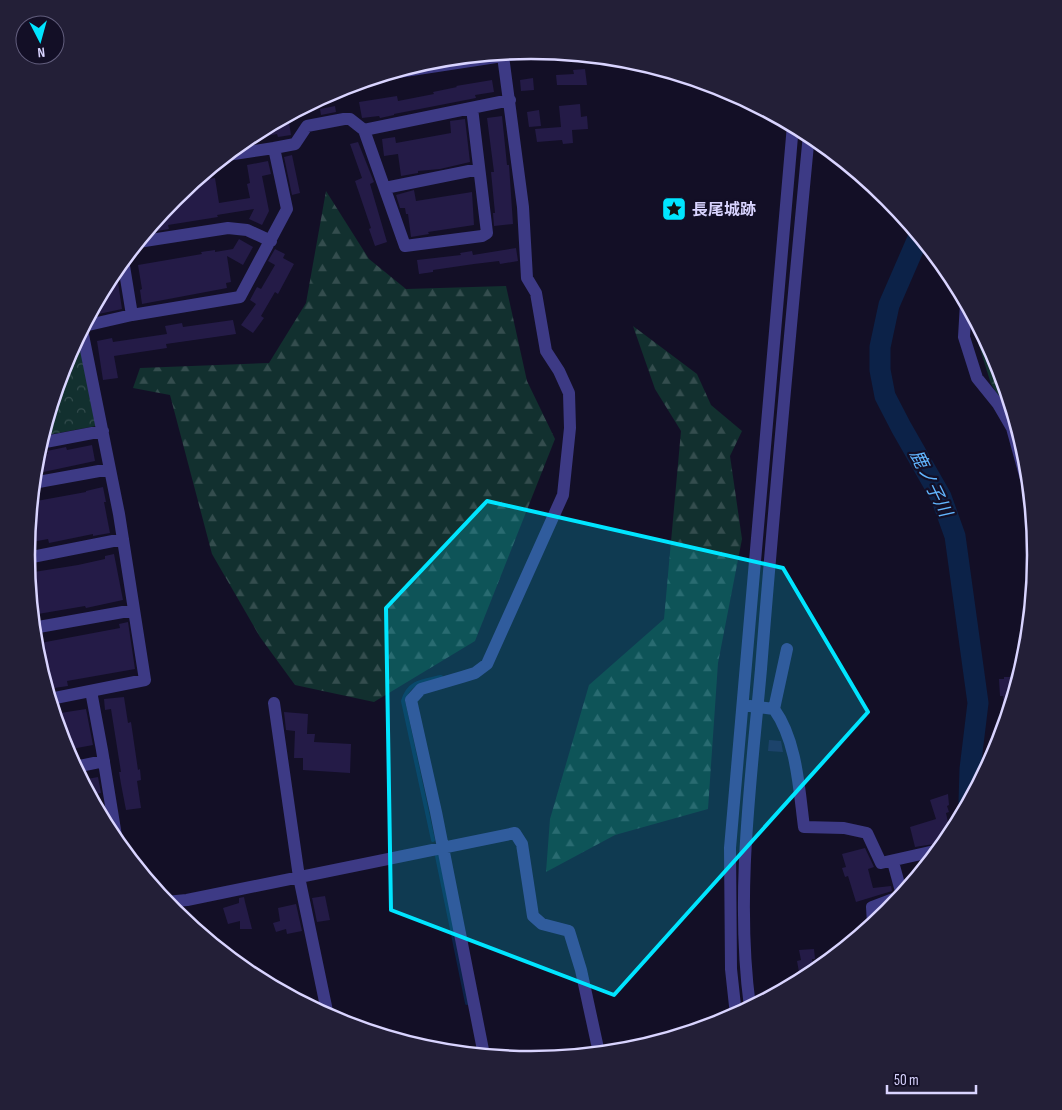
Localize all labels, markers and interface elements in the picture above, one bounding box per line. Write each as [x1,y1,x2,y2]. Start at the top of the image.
north arrow [15,15,65,65]
text: N [37,44,46,61]
place icon: 長尾城跡 [661,196,687,222]
place label: 長尾城跡 [692,200,756,220]
water label: 鹿ノ子川 [905,446,957,522]
scale bar [887,1062,976,1094]
text: 50 m [894,1071,919,1090]

